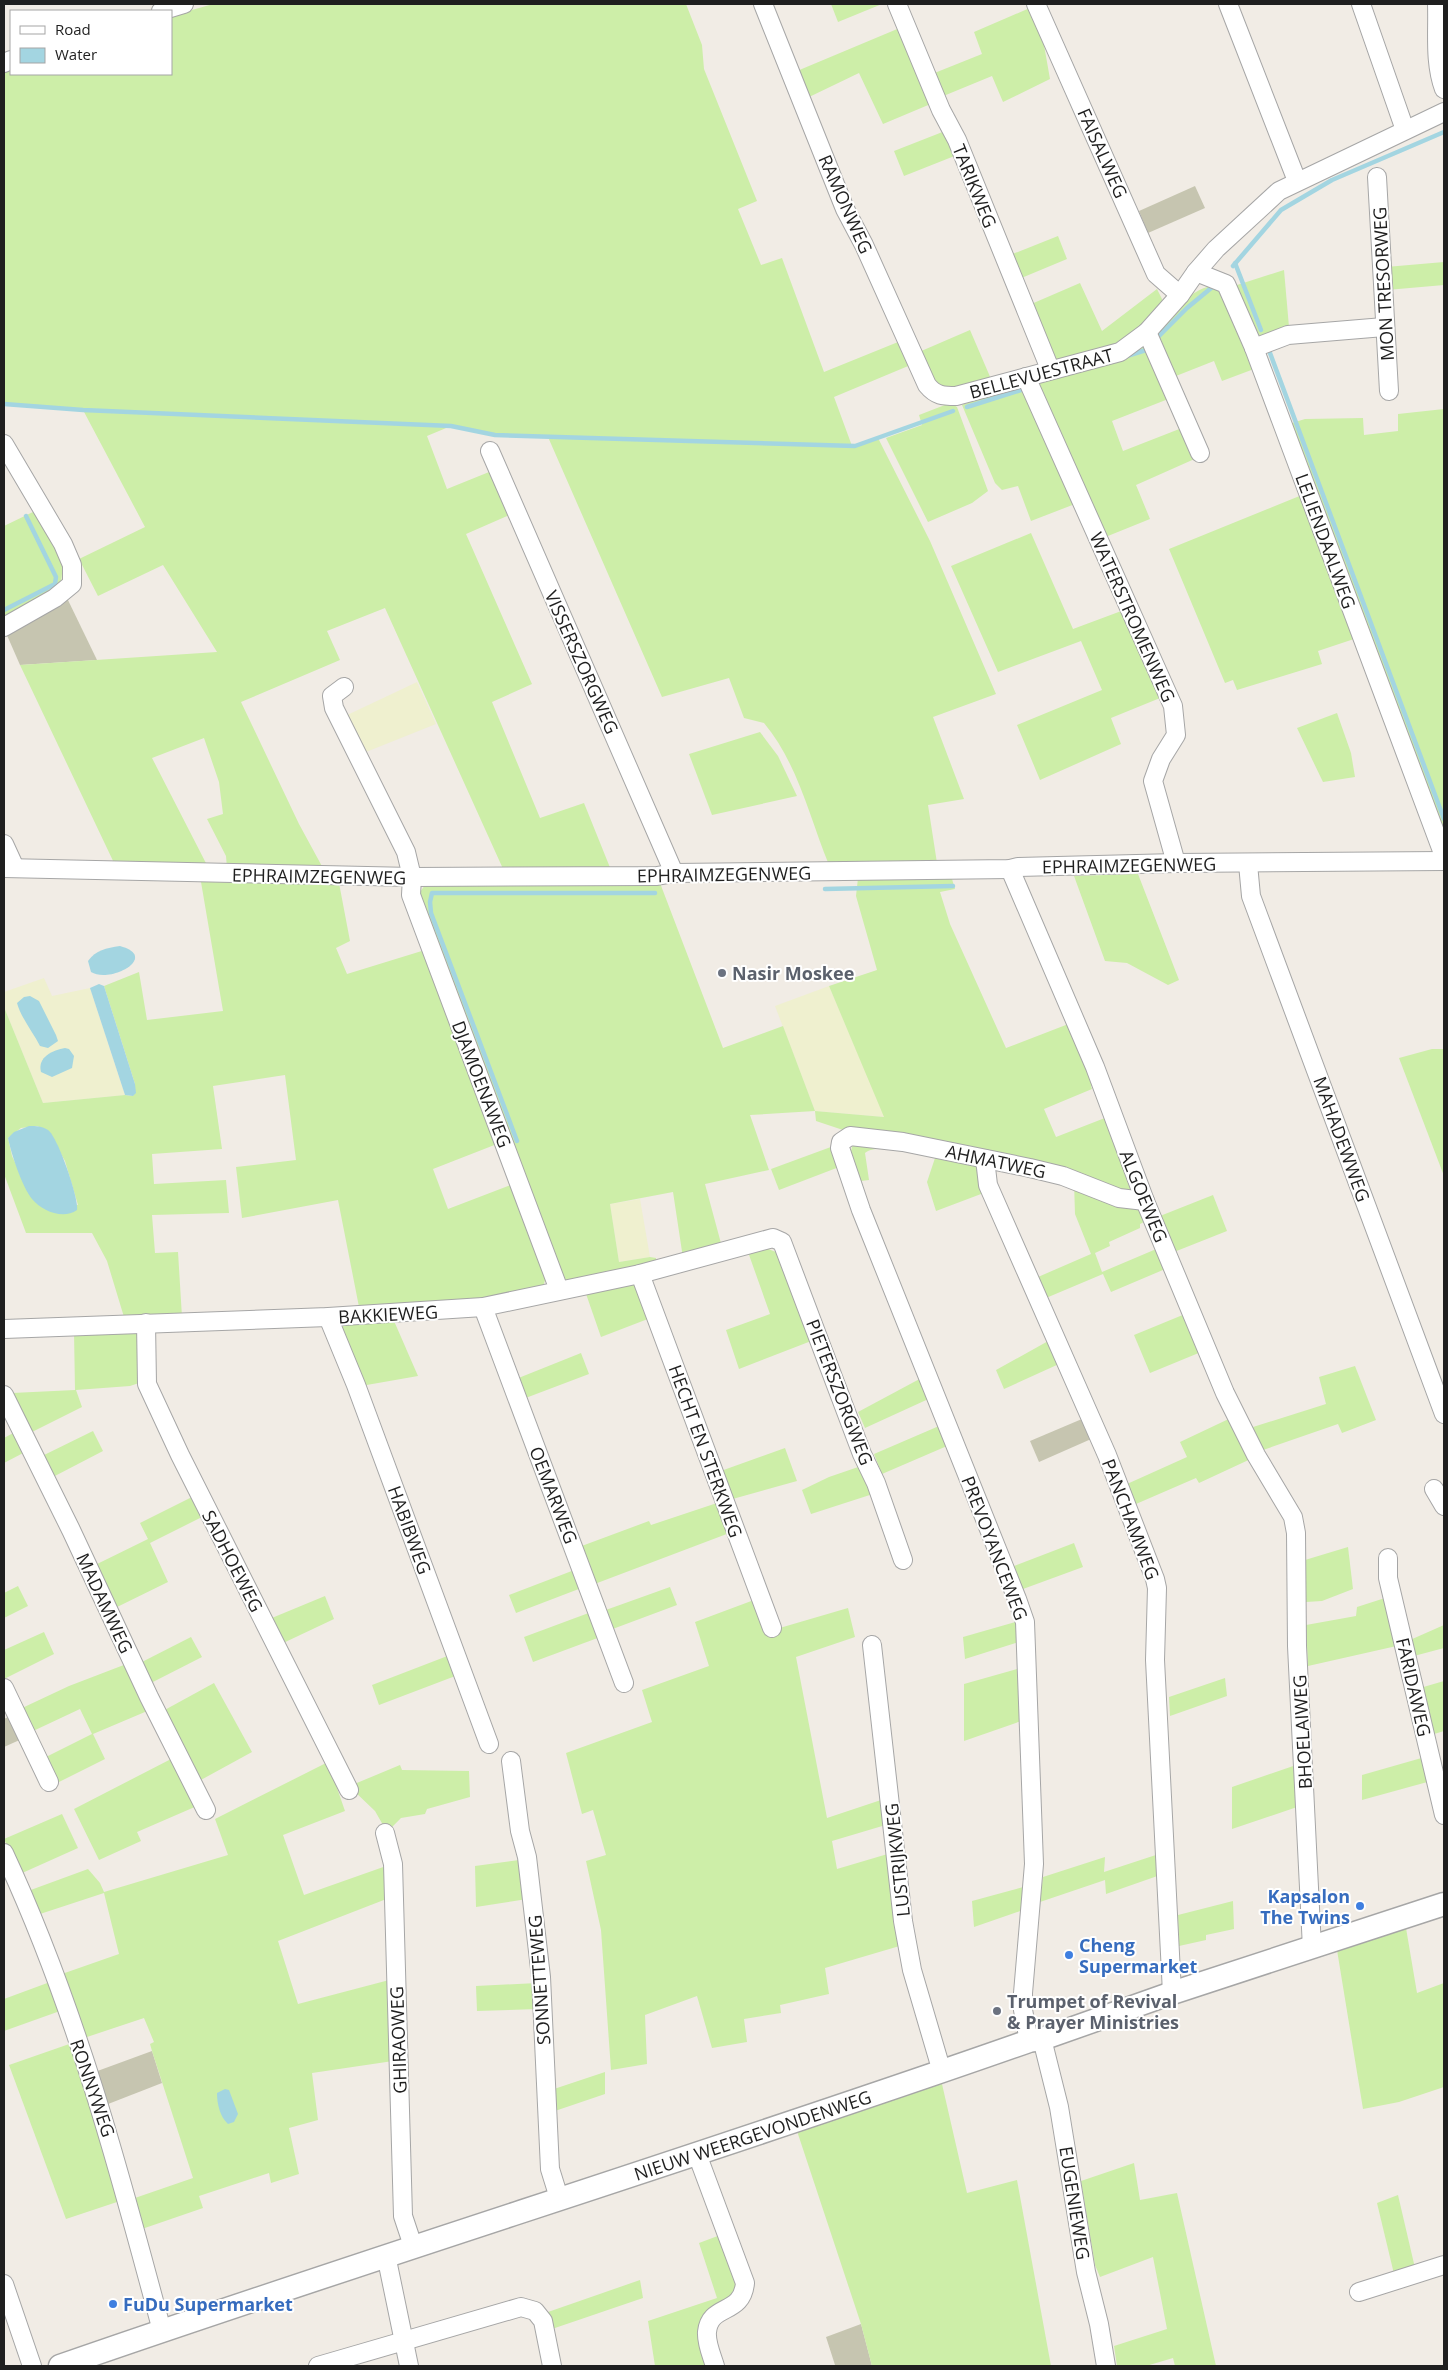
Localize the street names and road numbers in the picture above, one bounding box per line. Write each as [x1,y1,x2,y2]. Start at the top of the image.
street label: FAISALWEG [1073,104,1133,202]
street label: TARIKWEG [947,141,1003,231]
street label: RAMONWEG [813,151,879,257]
street label: MON TRESORWEG [1367,206,1399,362]
street label: BELLEVUESTRAAT [966,342,1116,404]
street label: LELIENDAALWEG [1290,470,1362,612]
street label: WATERSTROMENWEG [1085,528,1181,706]
street label: VISSERSZORGWEG [540,586,624,738]
street label: EPHRAIMZEGENWEG [1042,851,1216,879]
street label: EPHRAIMZEGENWEG [637,860,811,888]
street label: EPHRAIMZEGENWEG [232,862,406,890]
street label: DJAMOENAWEG [447,1017,517,1151]
street label: MAHADEWWEG [1308,1073,1376,1205]
street label: AHMATWEG [944,1139,1048,1183]
street label: ALGOEWEG [1115,1146,1173,1246]
street label: BAKKIEWEG [338,1299,438,1329]
street label: PIETERSZORGWEG [801,1315,879,1469]
street label: HECHT EN STERKWEG [664,1361,748,1541]
street label: OEMARWEG [524,1443,584,1547]
street label: PANCHAMWEG [1097,1455,1165,1583]
street label: PREVOYANCEWEG [956,1472,1034,1624]
street label: HABIBWEG [383,1482,437,1578]
street label: SADHOEWEG [197,1506,269,1616]
street label: MADAMWEG [71,1549,139,1657]
street label: FARIDAWEG [1391,1635,1437,1739]
street label: BHOELAIWEG [1287,1674,1317,1790]
street label: LUSTRIJKWEG [879,1802,915,1918]
street label: SONNETTEWEG [522,1914,556,2046]
street label: GHIRAOWEG [384,1986,412,2094]
street label: RONNYWEG [65,2036,121,2140]
street label: NIEUW WEERGEVONDENWEG [631,2084,874,2186]
street label: EUGENIEWEG [1054,2145,1096,2261]

